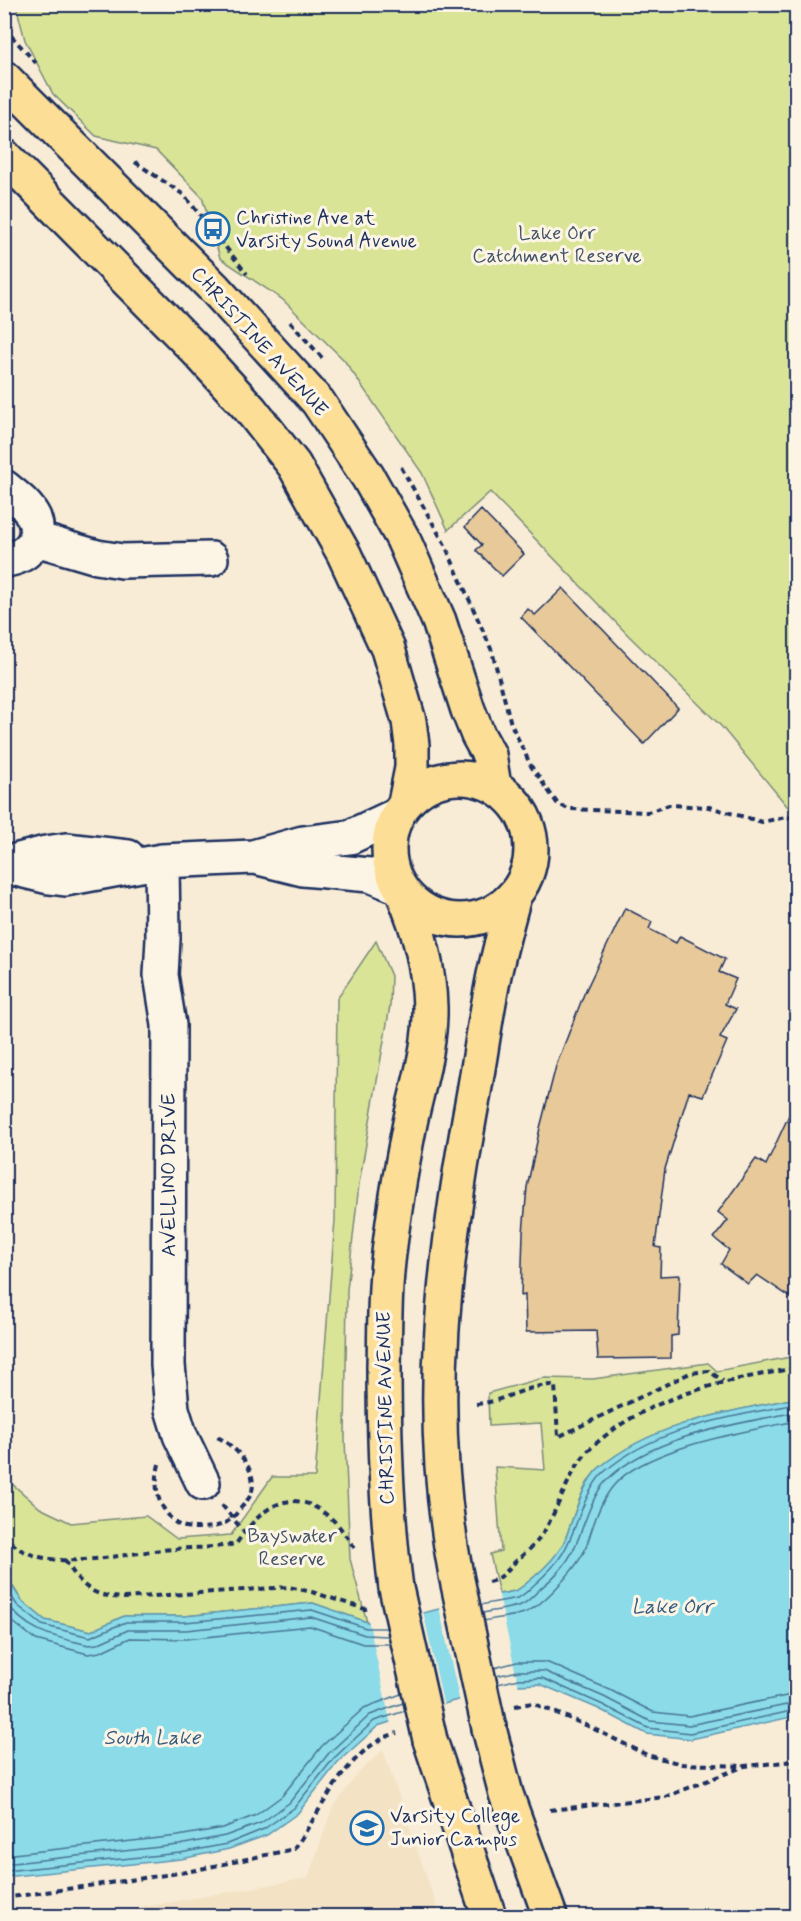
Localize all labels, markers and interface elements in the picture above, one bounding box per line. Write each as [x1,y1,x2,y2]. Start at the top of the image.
place label: Christine Ave at Varsity Sound Avenue [236,205,417,255]
bus stop icon: Christine Ave at Varsity Sound Avenue [195,211,231,247]
park label: Lake Orr Catchment Reserve [472,220,642,270]
street label: CHRISTINE AVENUE [184,261,334,423]
street label: AVELLINO DRIVE [156,1093,183,1257]
street label: CHRISTINE AVENUE [371,1311,401,1505]
park label: Bayswater Reserve [247,1523,337,1573]
water label: Lake Orr [631,1593,716,1621]
water label: South Lake [104,1724,202,1752]
place label: Varsity College Junior Campus [390,1803,520,1853]
school or university icon: Varsity College Junior Campus [349,1810,385,1846]

